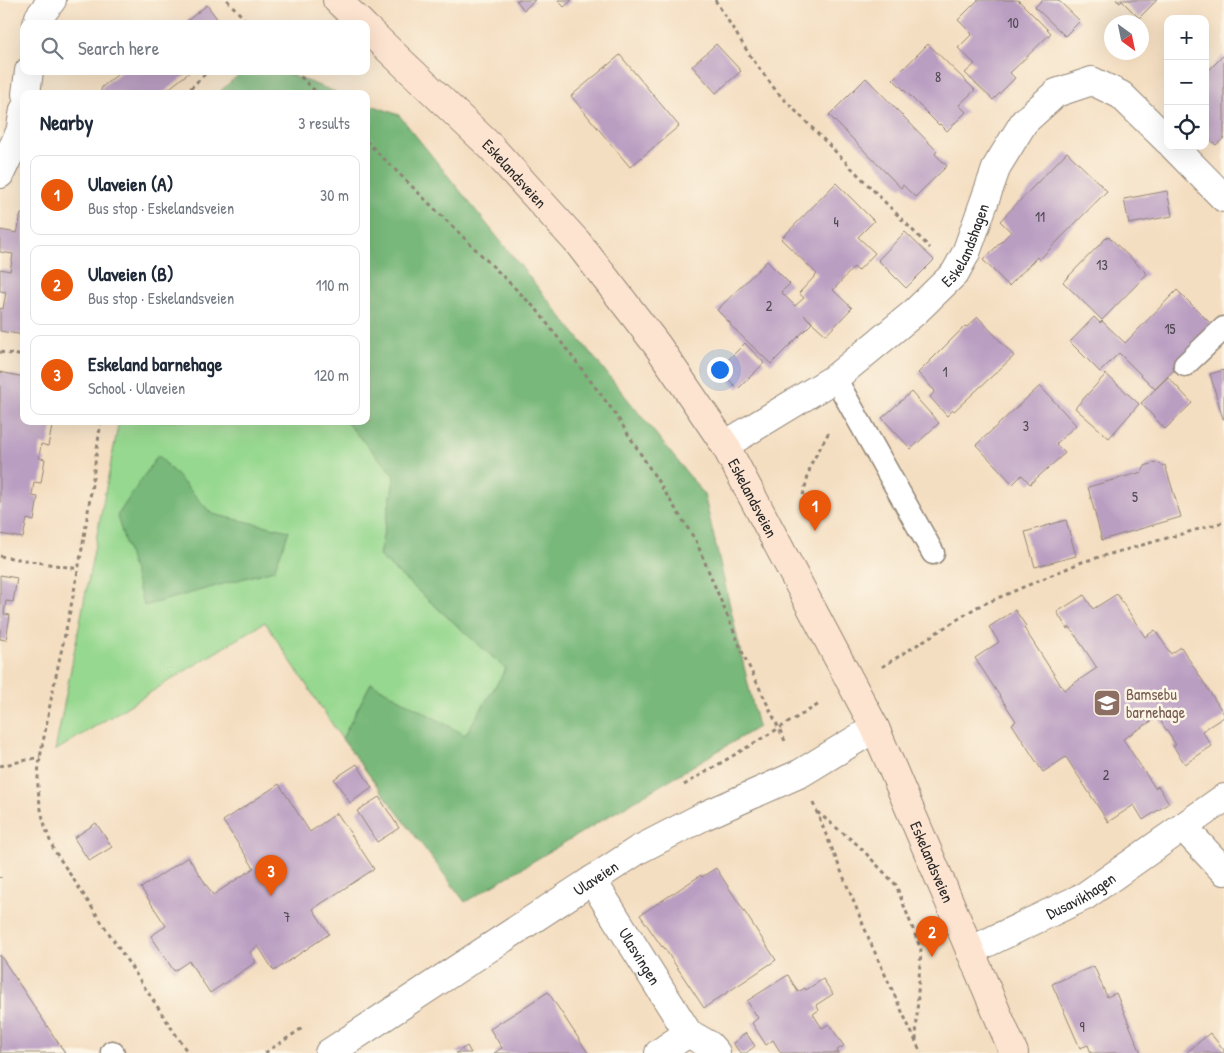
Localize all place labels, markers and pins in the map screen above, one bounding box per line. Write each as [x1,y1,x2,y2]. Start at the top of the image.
pin: 1 [799,490,831,531]
place label: Bamsebu barnehage [1126,683,1186,723]
school or university icon: Bamsebu barnehage [1092,688,1122,718]
pin: 3 [255,855,287,896]
pin: 2 [916,916,948,957]

